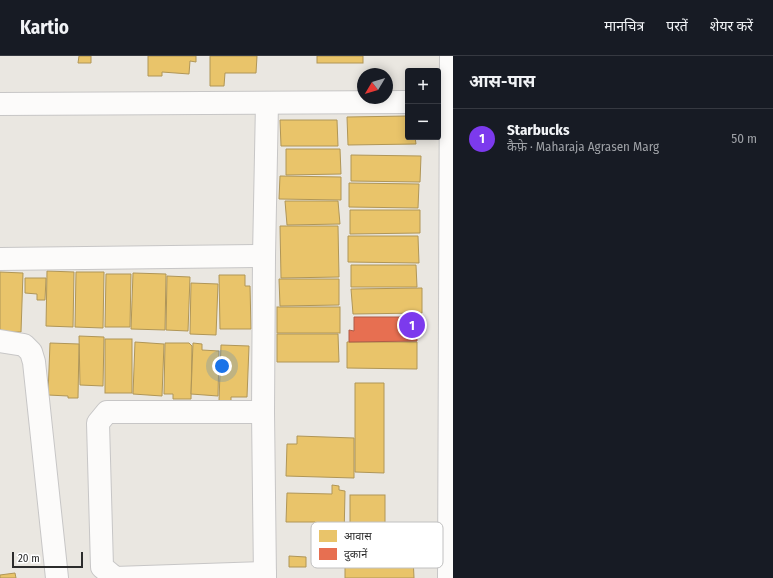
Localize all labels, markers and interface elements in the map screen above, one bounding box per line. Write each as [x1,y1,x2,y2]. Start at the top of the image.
text: Kartio [20,16,69,39]
text: मानचित्र [604,18,644,35]
text: परतें [666,18,688,35]
text: शेयर करें [710,18,753,35]
north arrow [357,68,393,104]
map controls [405,68,441,140]
button: + [405,68,441,104]
text: आस-पास [469,71,535,92]
button: − [405,104,441,140]
text: Starbucks [507,121,569,139]
text: 1 [479,131,485,146]
text: 50 m [731,131,757,146]
text: कैफ़े · Maharaja Agrasen Marg [507,139,659,154]
pin: 1 [399,310,425,340]
your location [212,356,232,376]
legend [311,522,443,568]
text: आवास [344,530,372,543]
text: दुकानें [344,548,368,562]
scale bar [12,550,83,569]
text: 20 m [18,552,40,565]

